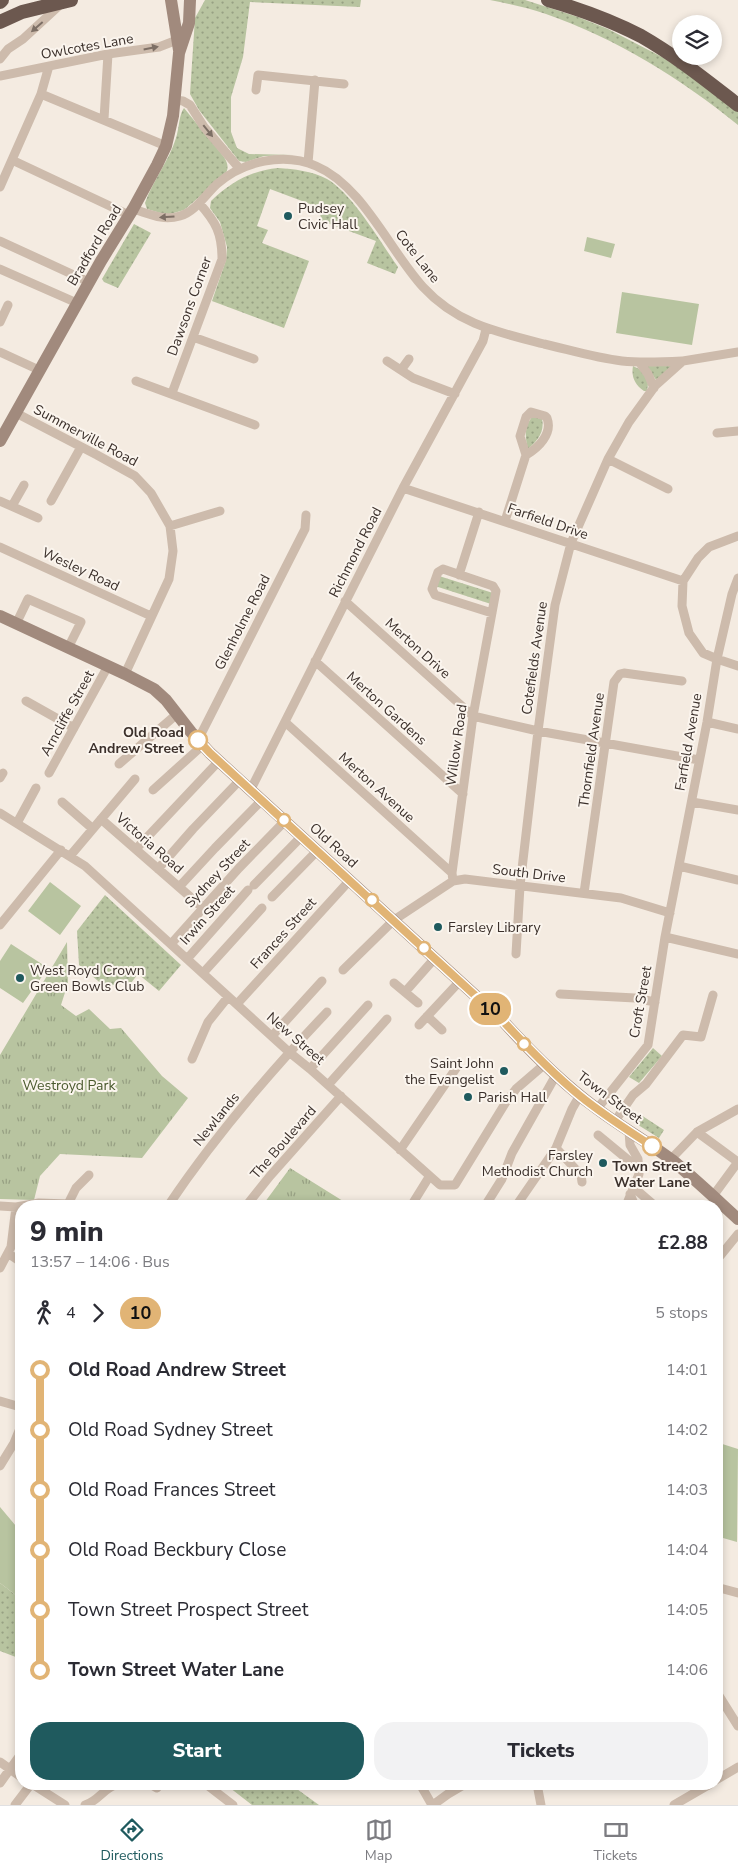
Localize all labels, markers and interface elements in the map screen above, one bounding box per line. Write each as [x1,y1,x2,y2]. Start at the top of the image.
map controls [672,15,722,65]
button: layers [672,15,722,65]
one-way arrow [31,21,43,33]
street label: Owlcotes Lane [39,29,135,64]
one-way arrow [143,44,159,52]
one-way arrow [203,125,214,138]
place label: Pudsey Civic Hall [298,199,358,234]
street label: Bradford Road [63,201,126,289]
marker: Pudsey Civic Hall [282,210,294,222]
one-way arrow [159,214,175,222]
street label: Cote Lane [391,226,444,287]
street label: Dawsons Corner [163,254,216,358]
street label: Summerville Road [30,400,141,471]
street label: Farfield Drive [505,499,591,544]
street label: Richmond Road [324,504,386,601]
street label: Wesley Road [39,543,123,596]
street label: Glenholme Road [210,571,275,673]
street label: Cotefields Avenue [517,600,552,716]
street label: Merton Drive [381,614,455,683]
street label: Arncliffe Street [36,667,99,759]
street label: Merton Gardens [342,667,431,750]
street label: Thornfield Avenue [574,691,609,809]
street label: Farfield Avenue [671,692,706,792]
street label: Willow Road [441,703,472,787]
place label: Old Road Andrew Street [88,723,185,758]
marker: Old Road Andrew Street [188,730,208,750]
street label: Merton Avenue [334,748,419,827]
street label: Victoria Road [111,808,188,878]
unlabelled marker [277,813,291,827]
street label: Old Road [305,819,362,872]
street label: Sydney Street [180,835,254,912]
street label: South Drive [491,860,567,887]
street label: Irwin Street [176,881,239,949]
street label: Frances Street [246,893,321,973]
unlabelled marker [365,893,379,907]
place label: Farsley Library [448,918,542,937]
marker: Farsley Library [432,921,444,933]
unlabelled marker [417,941,431,955]
place label: West Royd Crown Green Bowls Club [30,961,145,996]
street label: Croft Street [625,964,656,1040]
marker: West Royd Crown Green Bowls Club [14,972,26,984]
line badge: 10 [468,993,512,1025]
text: 10 [479,997,501,1021]
street label: New Street [263,1008,329,1069]
unlabelled marker [517,1037,531,1051]
place label: Saint John the Evangelist [405,1054,494,1089]
marker: Saint John the Evangelist [498,1065,510,1077]
street label: Town Street [573,1067,646,1128]
park label: Westroyd Park [22,1076,117,1095]
street label: Newlands [189,1088,244,1150]
place label: Parish Hall [478,1088,548,1107]
marker: Parish Hall [462,1091,474,1103]
street label: The Boulevard [246,1102,321,1183]
marker: Town Street Water Lane [642,1136,662,1156]
place label: Farsley Methodist Church [482,1146,594,1181]
marker: Farsley Methodist Church [597,1157,609,1169]
place label: Town Street Water Lane [612,1157,692,1192]
text: 9 min [30,1213,104,1251]
text: £2.88 [658,1230,708,1256]
text: 13:57 – 14:06 · Bus [30,1251,170,1273]
icon: walk [30,1299,58,1327]
icon: forward [84,1299,112,1327]
text: 10 [130,1301,151,1325]
text: 4 [66,1302,76,1324]
text: 5 stops [655,1302,708,1324]
text: Old Road Andrew Street [68,1357,286,1383]
text: 14:01 [666,1359,708,1381]
text: Old Road Sydney Street [68,1417,273,1443]
text: 14:02 [666,1419,708,1441]
text: Old Road Frances Street [68,1477,276,1503]
text: 14:03 [666,1479,708,1501]
text: Old Road Beckbury Close [68,1537,286,1563]
text: 14:04 [666,1539,708,1561]
text: Town Street Prospect Street [68,1597,308,1623]
text: 14:05 [666,1599,708,1621]
text: Town Street Water Lane [68,1657,284,1683]
text: 14:06 [666,1659,708,1681]
button: Start [30,1722,364,1780]
button: Tickets [374,1722,708,1780]
tab: Directions [100,1816,164,1865]
tab: Map [365,1816,393,1865]
tab: Tickets [593,1816,638,1865]

